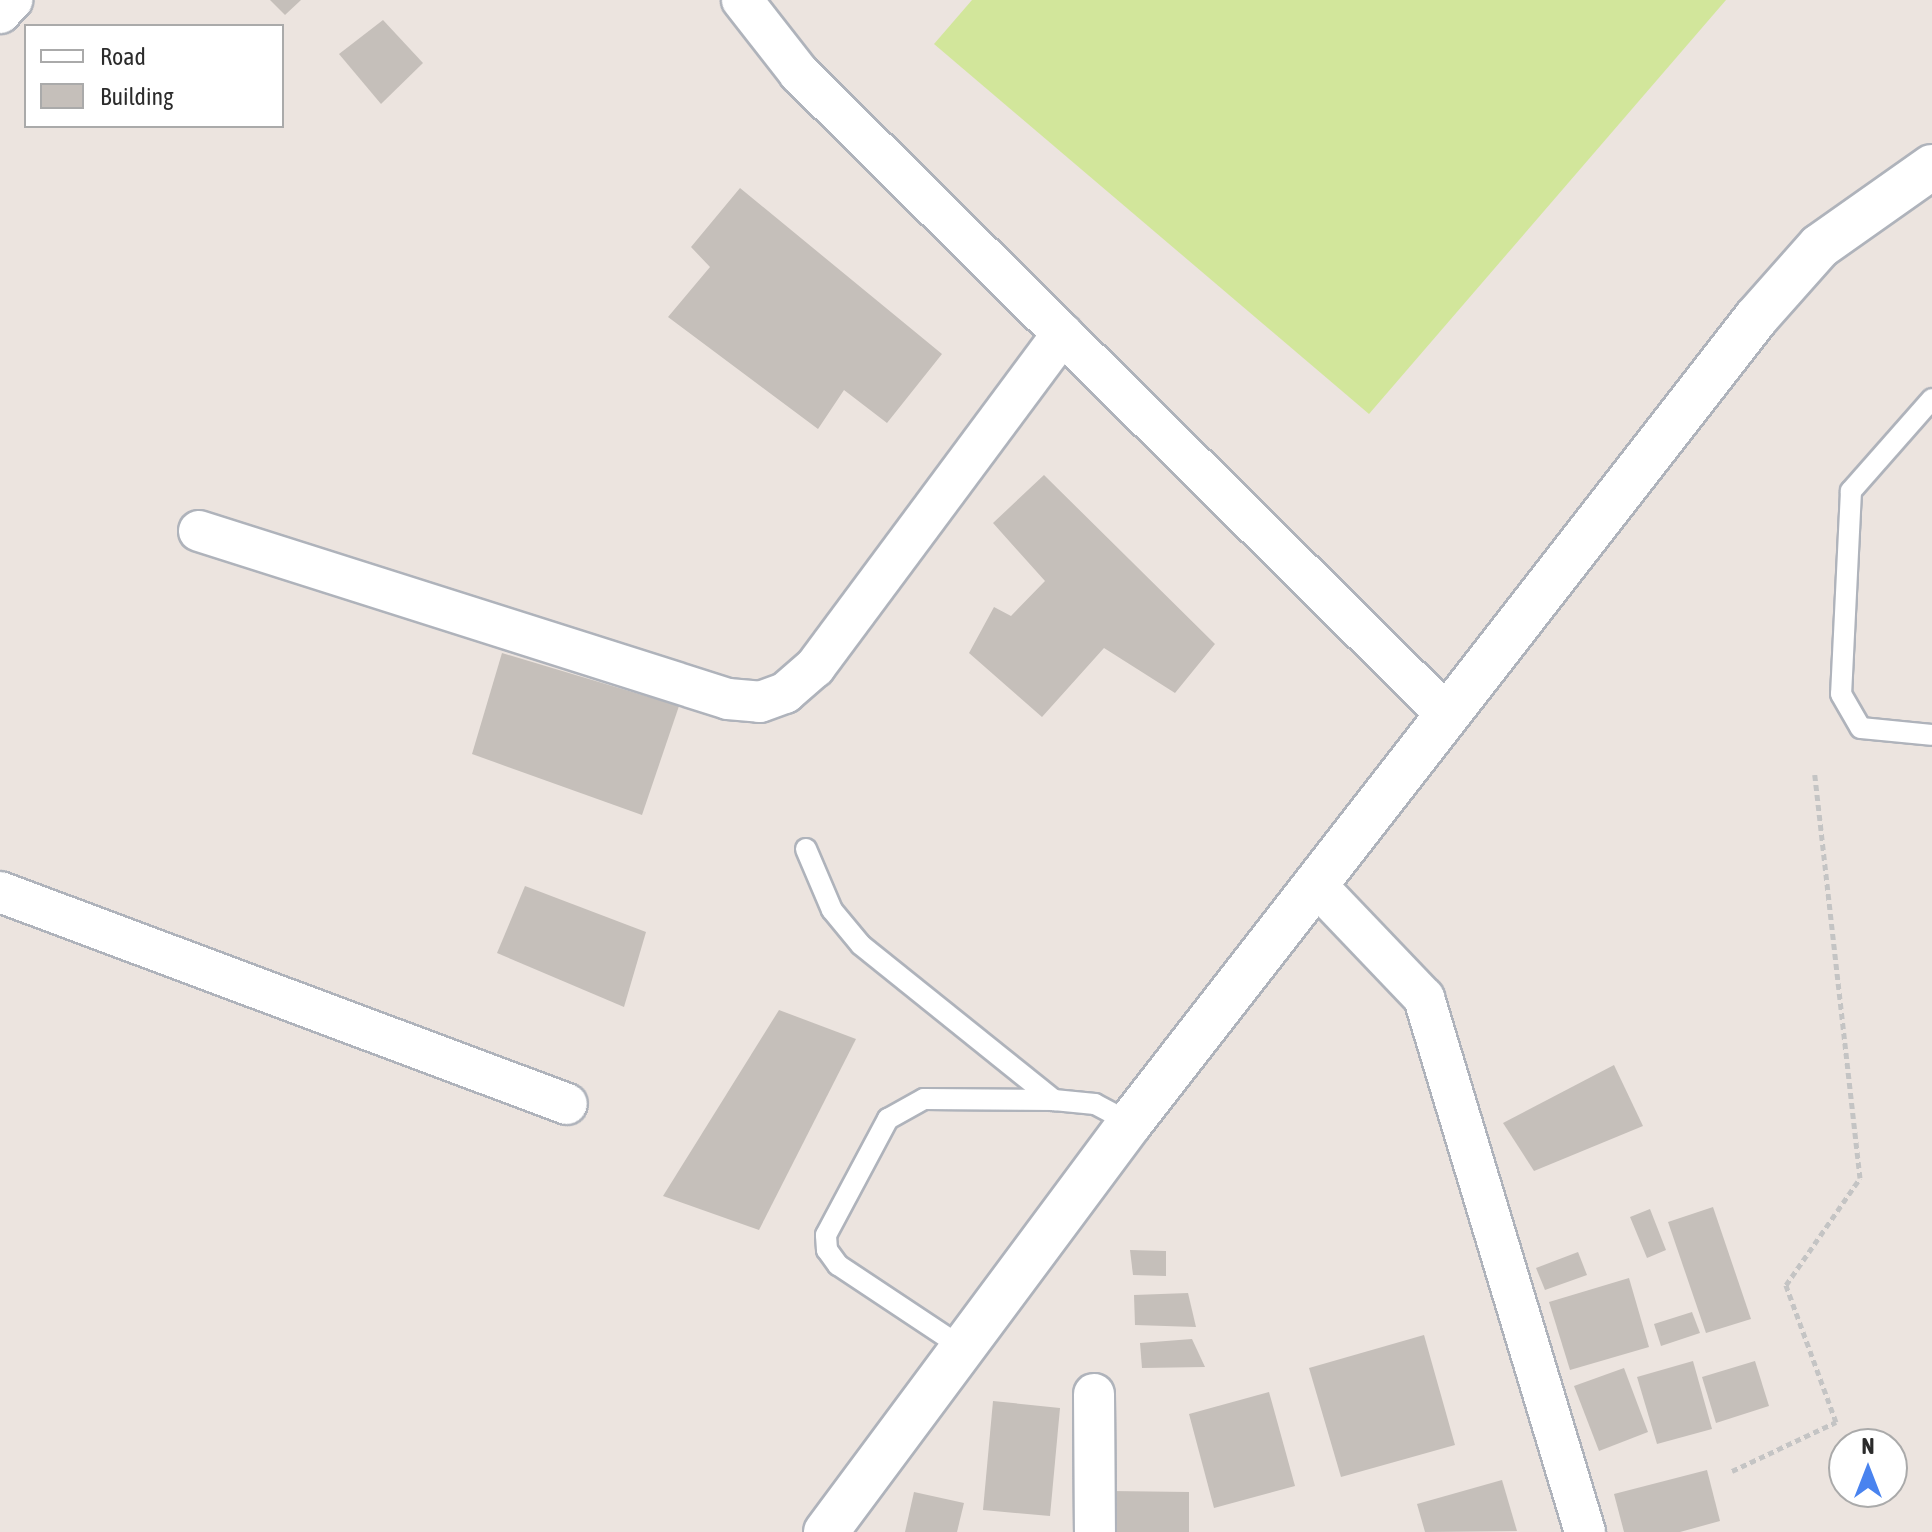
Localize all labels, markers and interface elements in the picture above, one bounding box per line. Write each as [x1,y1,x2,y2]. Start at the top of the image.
legend [24,24,284,128]
text: Road [100,43,146,70]
text: Building [100,83,173,110]
north arrow [1828,1428,1908,1508]
text: N [1862,1433,1874,1459]

